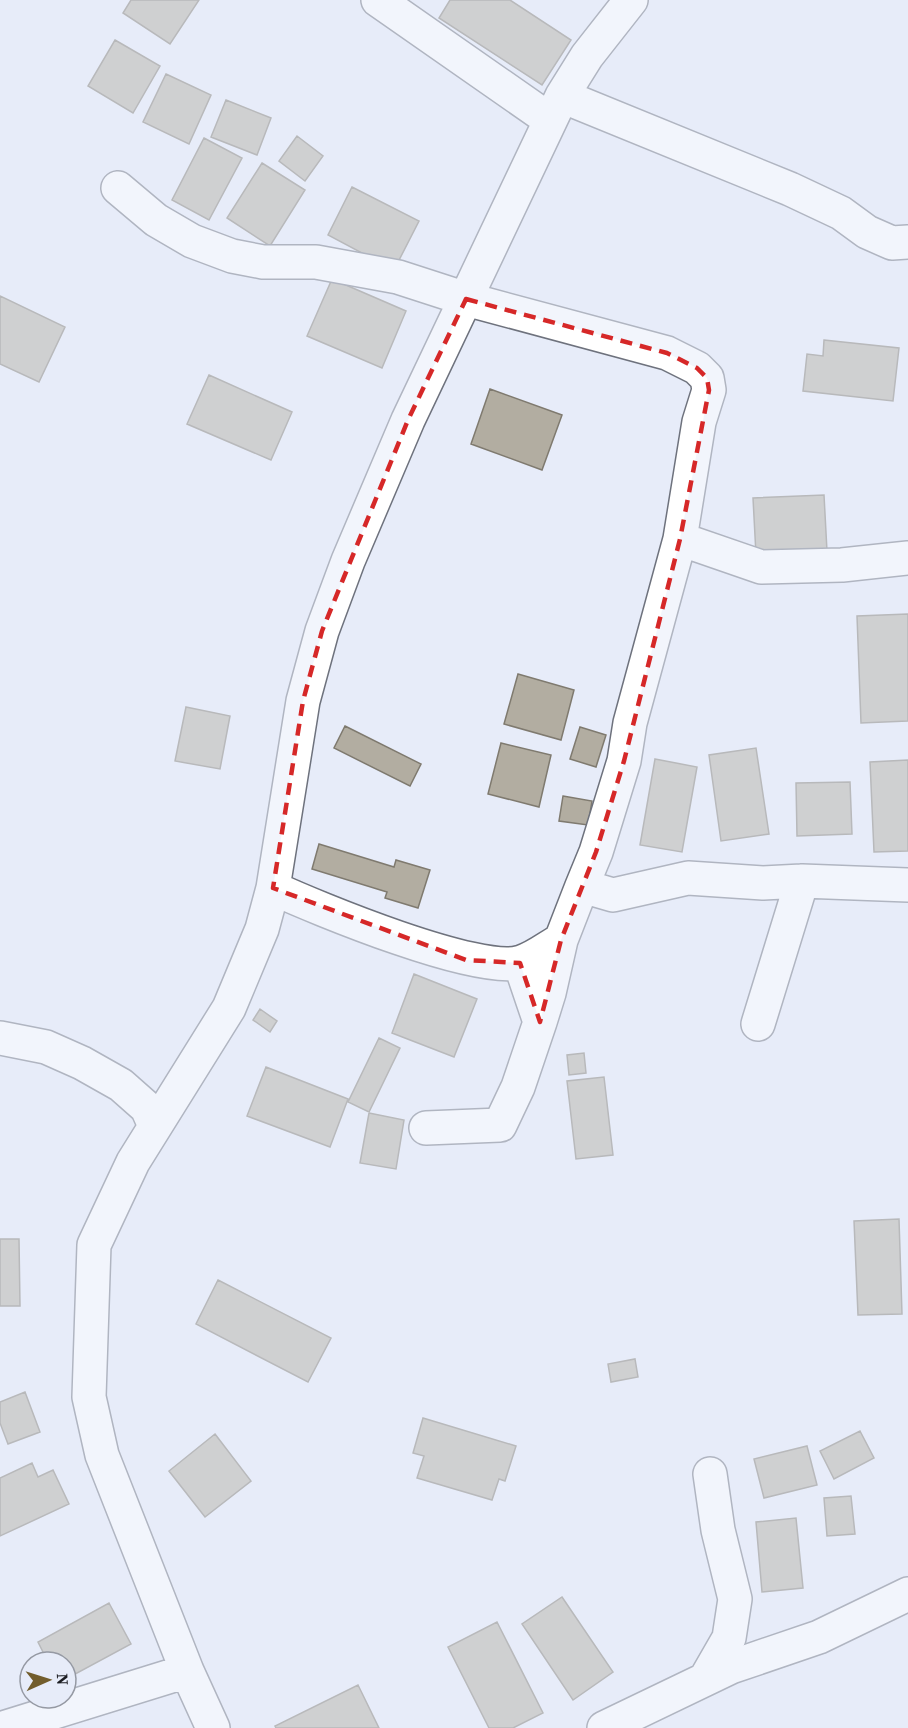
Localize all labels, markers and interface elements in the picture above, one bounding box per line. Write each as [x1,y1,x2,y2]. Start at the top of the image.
north arrow [18,1650,78,1710]
text: N [52,1673,74,1686]

